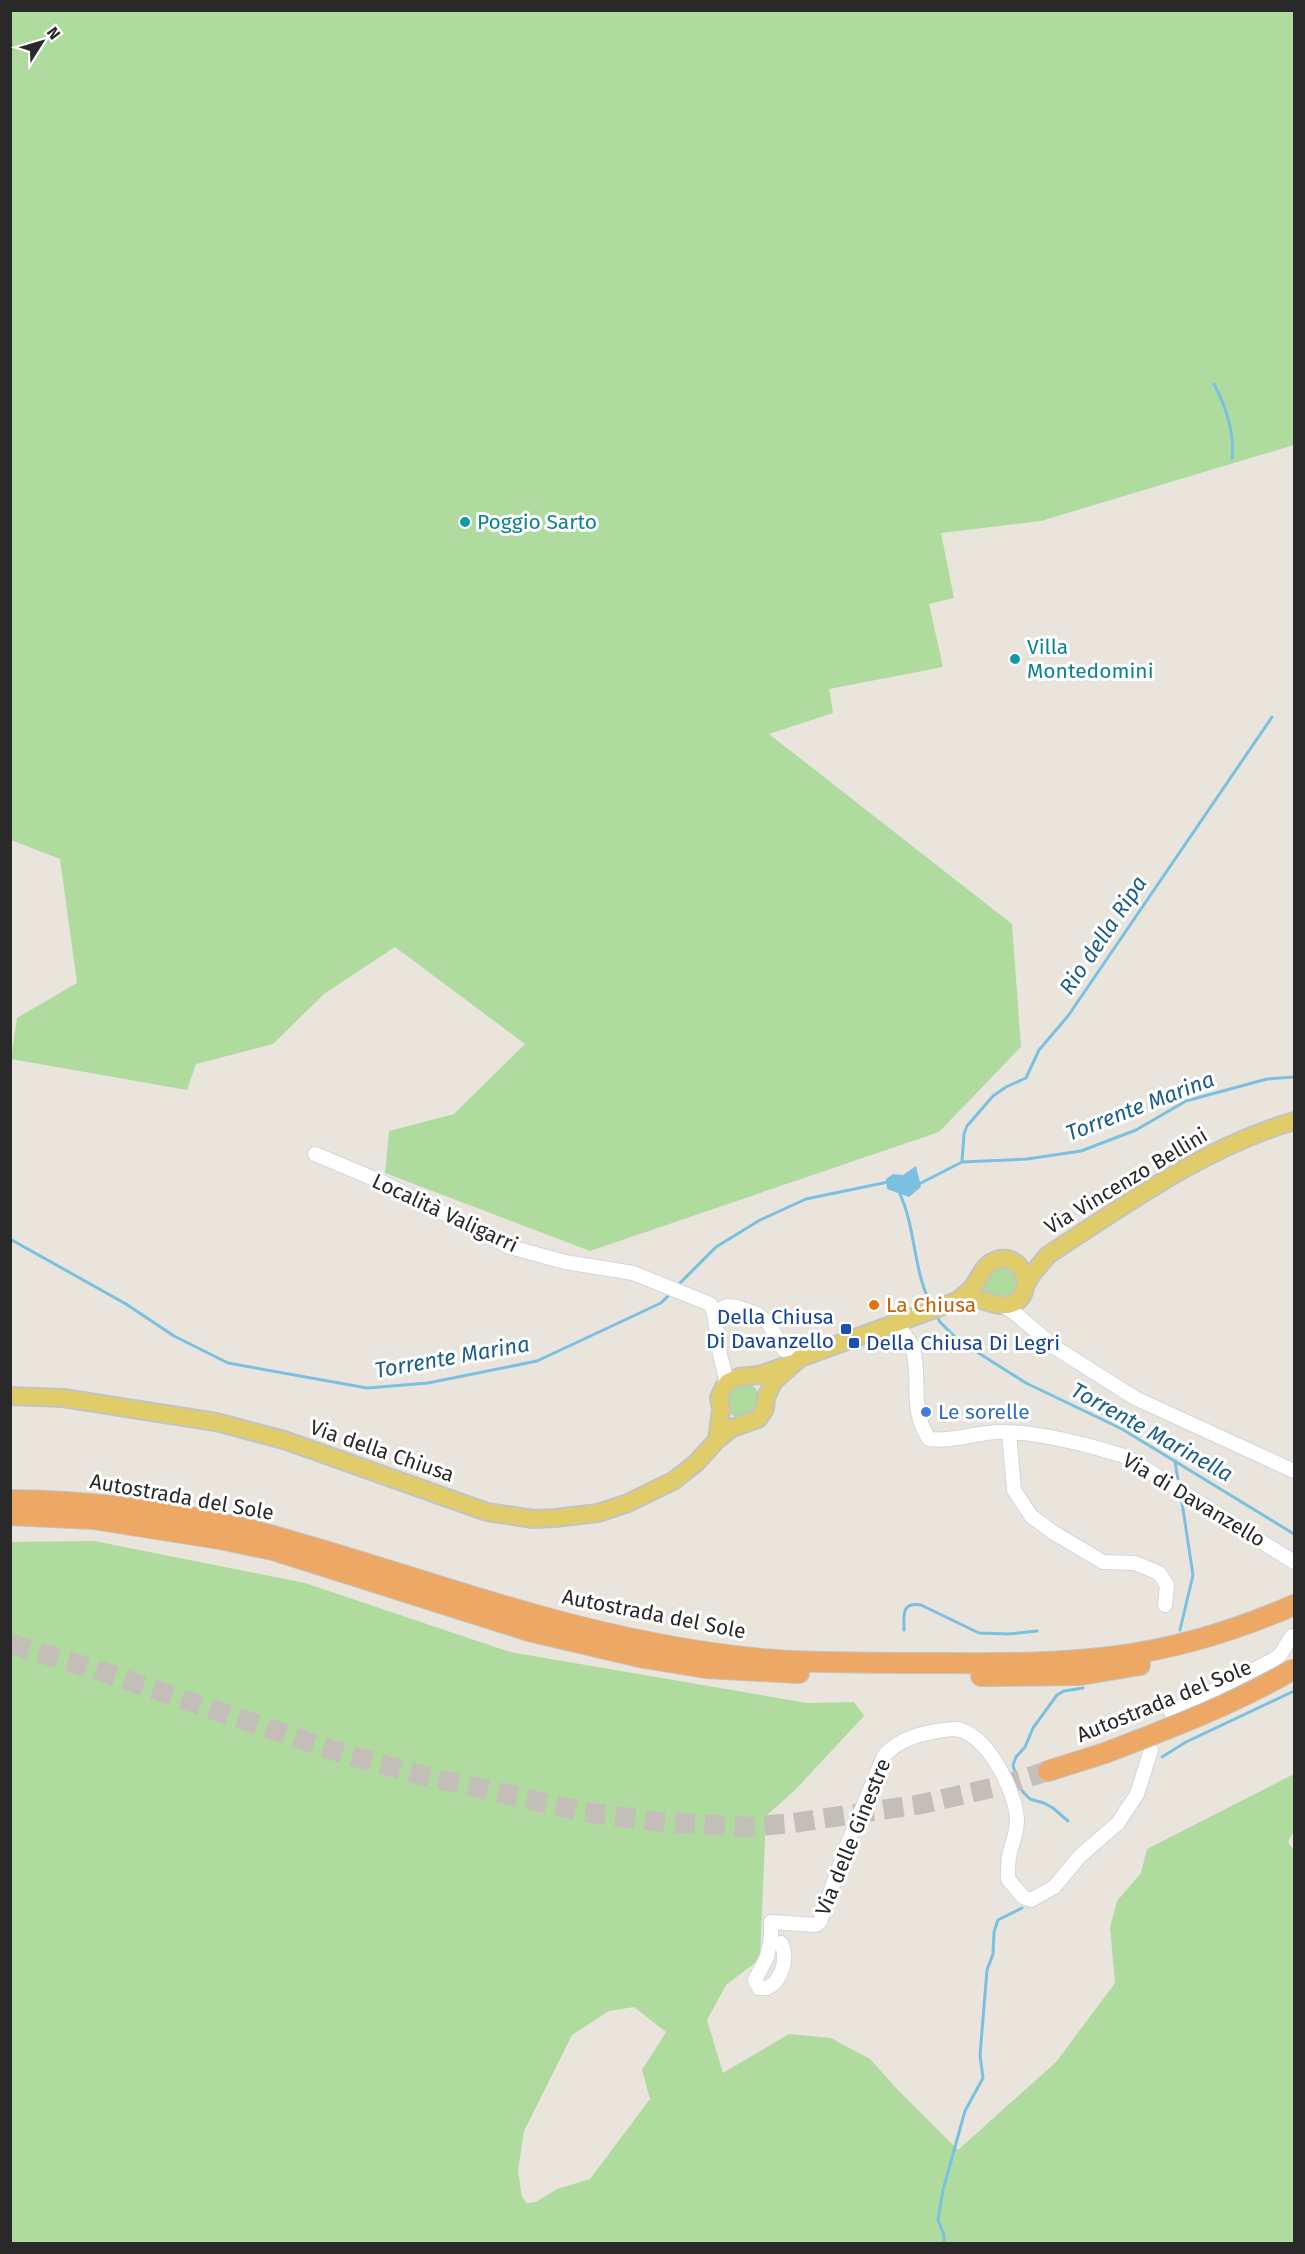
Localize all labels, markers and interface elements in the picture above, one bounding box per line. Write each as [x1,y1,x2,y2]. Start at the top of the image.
north arrow [12,12,72,72]
text: N [43,23,64,43]
place label: Poggio Sarto [477,509,597,535]
marker: Poggio Sarto [458,515,472,529]
place label: Villa Montedomini [1027,634,1154,684]
marker: Villa Montedomini [1008,652,1022,666]
water label: Rio della Ripa [1053,871,1153,999]
water label: Torrente Marina [1062,1065,1218,1147]
street label: Via Vincenzo Bellini [1040,1122,1212,1240]
street label: Località Valigarri [368,1168,522,1258]
place label: La Chiusa [886,1292,976,1318]
marker: La Chiusa [867,1298,881,1312]
place label: Della Chiusa Di Davanzello [706,1304,834,1354]
marker: Della Chiusa Di Davanzello [839,1322,853,1336]
water label: Torrente Marina [372,1330,532,1384]
place label: Della Chiusa Di Legri [866,1330,1060,1356]
marker: Della Chiusa Di Legri [847,1336,861,1350]
water label: Torrente Marinella [1066,1376,1238,1488]
place label: Le sorelle [938,1399,1030,1425]
marker: Le sorelle [919,1405,933,1419]
street label: Via della Chiusa [306,1414,458,1488]
street label: Via di Davanzello [1118,1447,1270,1553]
street label: Autostrada del Sole [88,1468,276,1526]
street label: Autostrada del Sole [560,1583,748,1645]
street label: Autostrada del Sole [1073,1654,1255,1748]
street label: Via delle Ginestre [810,1755,896,1919]

